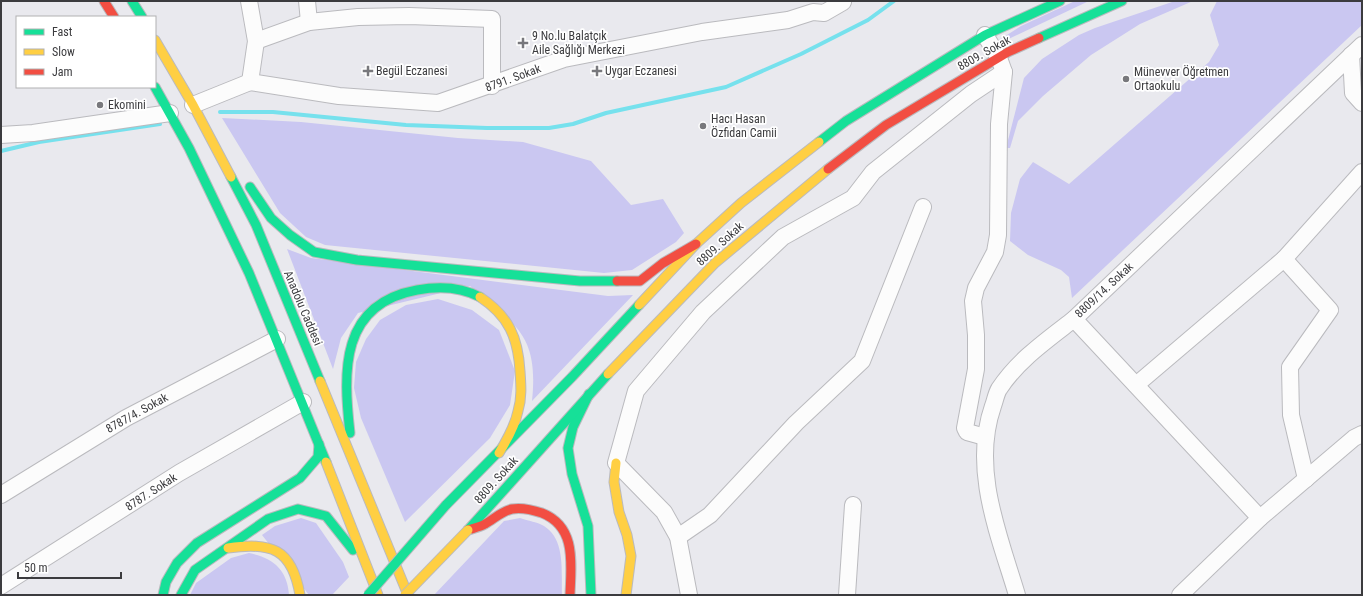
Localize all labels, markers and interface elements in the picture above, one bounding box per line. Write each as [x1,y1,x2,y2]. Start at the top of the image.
legend [16,16,156,88]
text: Fast [52,25,73,39]
place label: 9 No.lu Balatçık Aile Sağlığı Merkezi [532,29,625,57]
street label: 8809. Sokak [955,32,1013,73]
marker: 9 No.lu Balatçık Aile Sağlığı Merkezi [517,37,529,49]
text: Slow [52,45,75,59]
street label: 8791. Sokak [483,61,543,95]
place label: Begül Eczanesi [376,64,447,78]
place label: Uygar Eczanesi [605,64,677,78]
place label: Münevver Öğretmen Ortaokulu [1134,64,1229,93]
text: Jam [52,65,73,79]
marker: Begül Eczanesi [363,66,373,76]
marker: Uygar Eczanesi [592,66,602,76]
marker: Münevver Öğretmen Ortaokulu [1121,74,1131,84]
place label: Ekomini [108,98,146,112]
marker: Ekomini [95,100,105,110]
place label: Hacı Hasan Özfidan Camii [711,112,777,140]
marker: Hacı Hasan Özfidan Camii [698,121,708,131]
street label: 8809. Sokak [694,219,747,269]
street label: 8809/14. Sokak [1072,259,1137,321]
street label: Anadolu Caddesi [281,268,325,348]
street label: 8787/4. Sokak [104,390,171,436]
street label: 8809. Sokak [471,453,521,506]
street label: 8787. Sokak [123,470,180,514]
scale bar [18,554,121,580]
text: 50 m [24,561,48,575]

